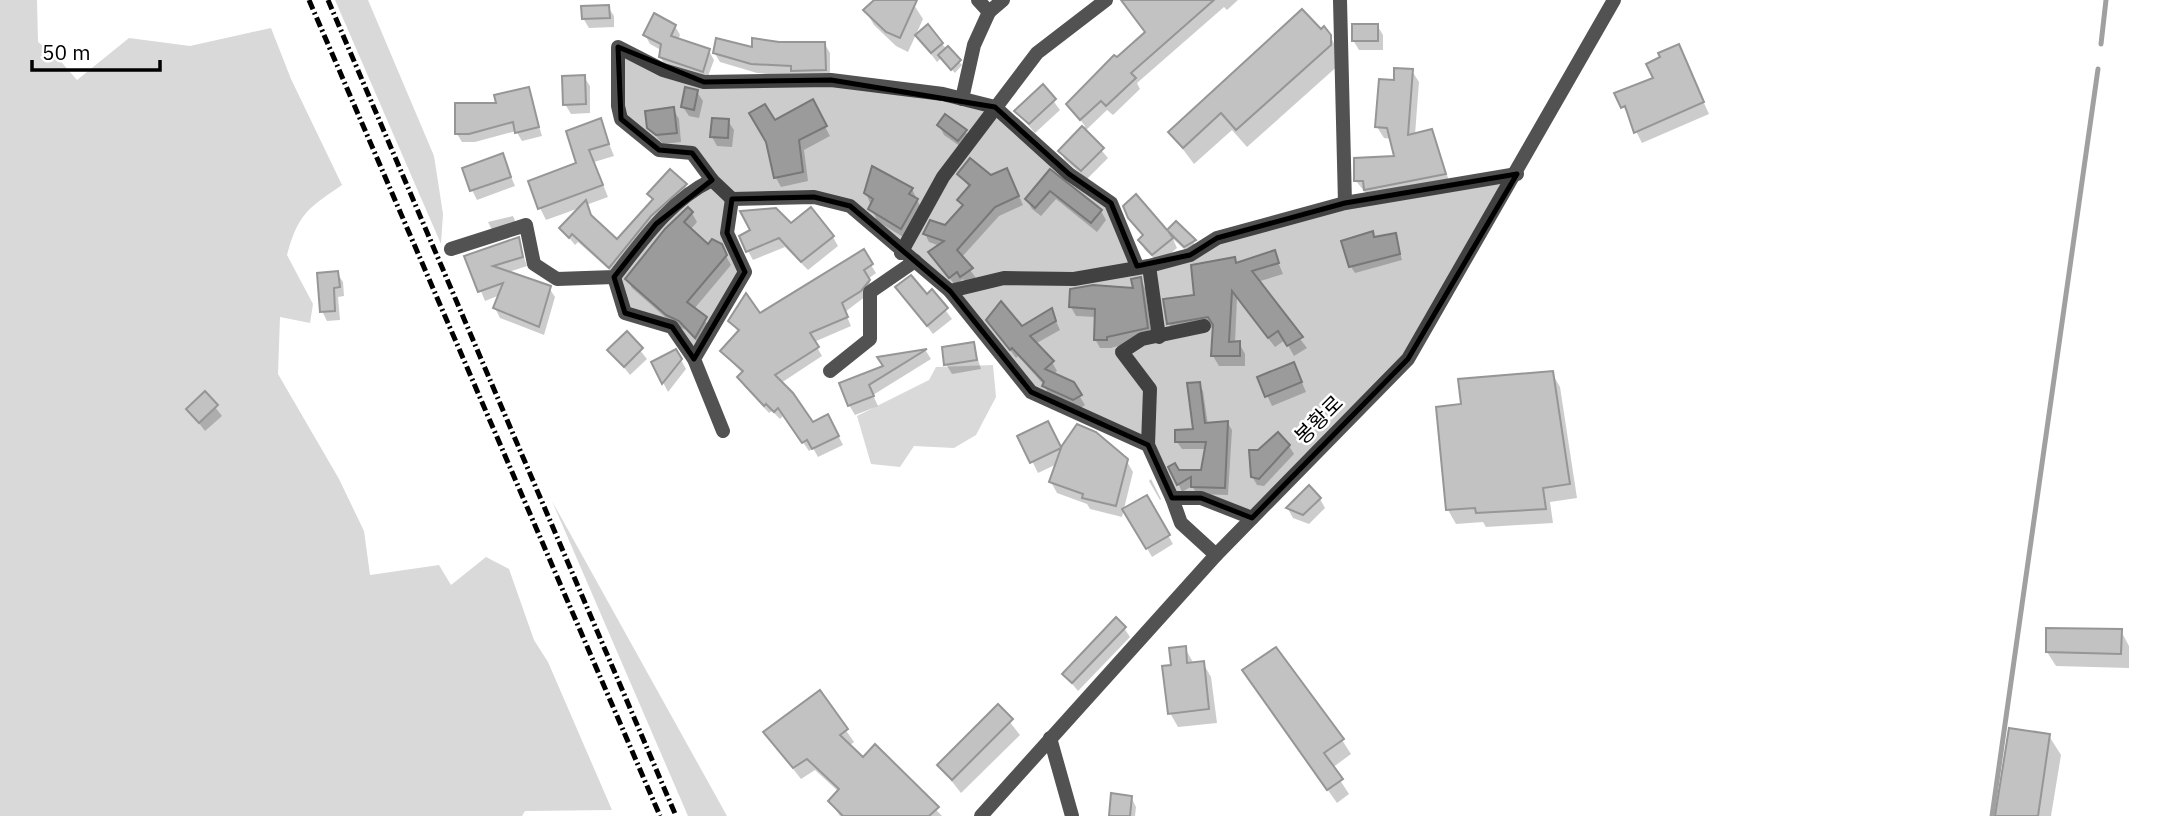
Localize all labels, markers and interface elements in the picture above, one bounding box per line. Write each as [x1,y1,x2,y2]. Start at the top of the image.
scale bar [32,28,159,72]
text: 50 m [42,38,91,66]
street label: 봉황로 [1288,389,1349,450]

